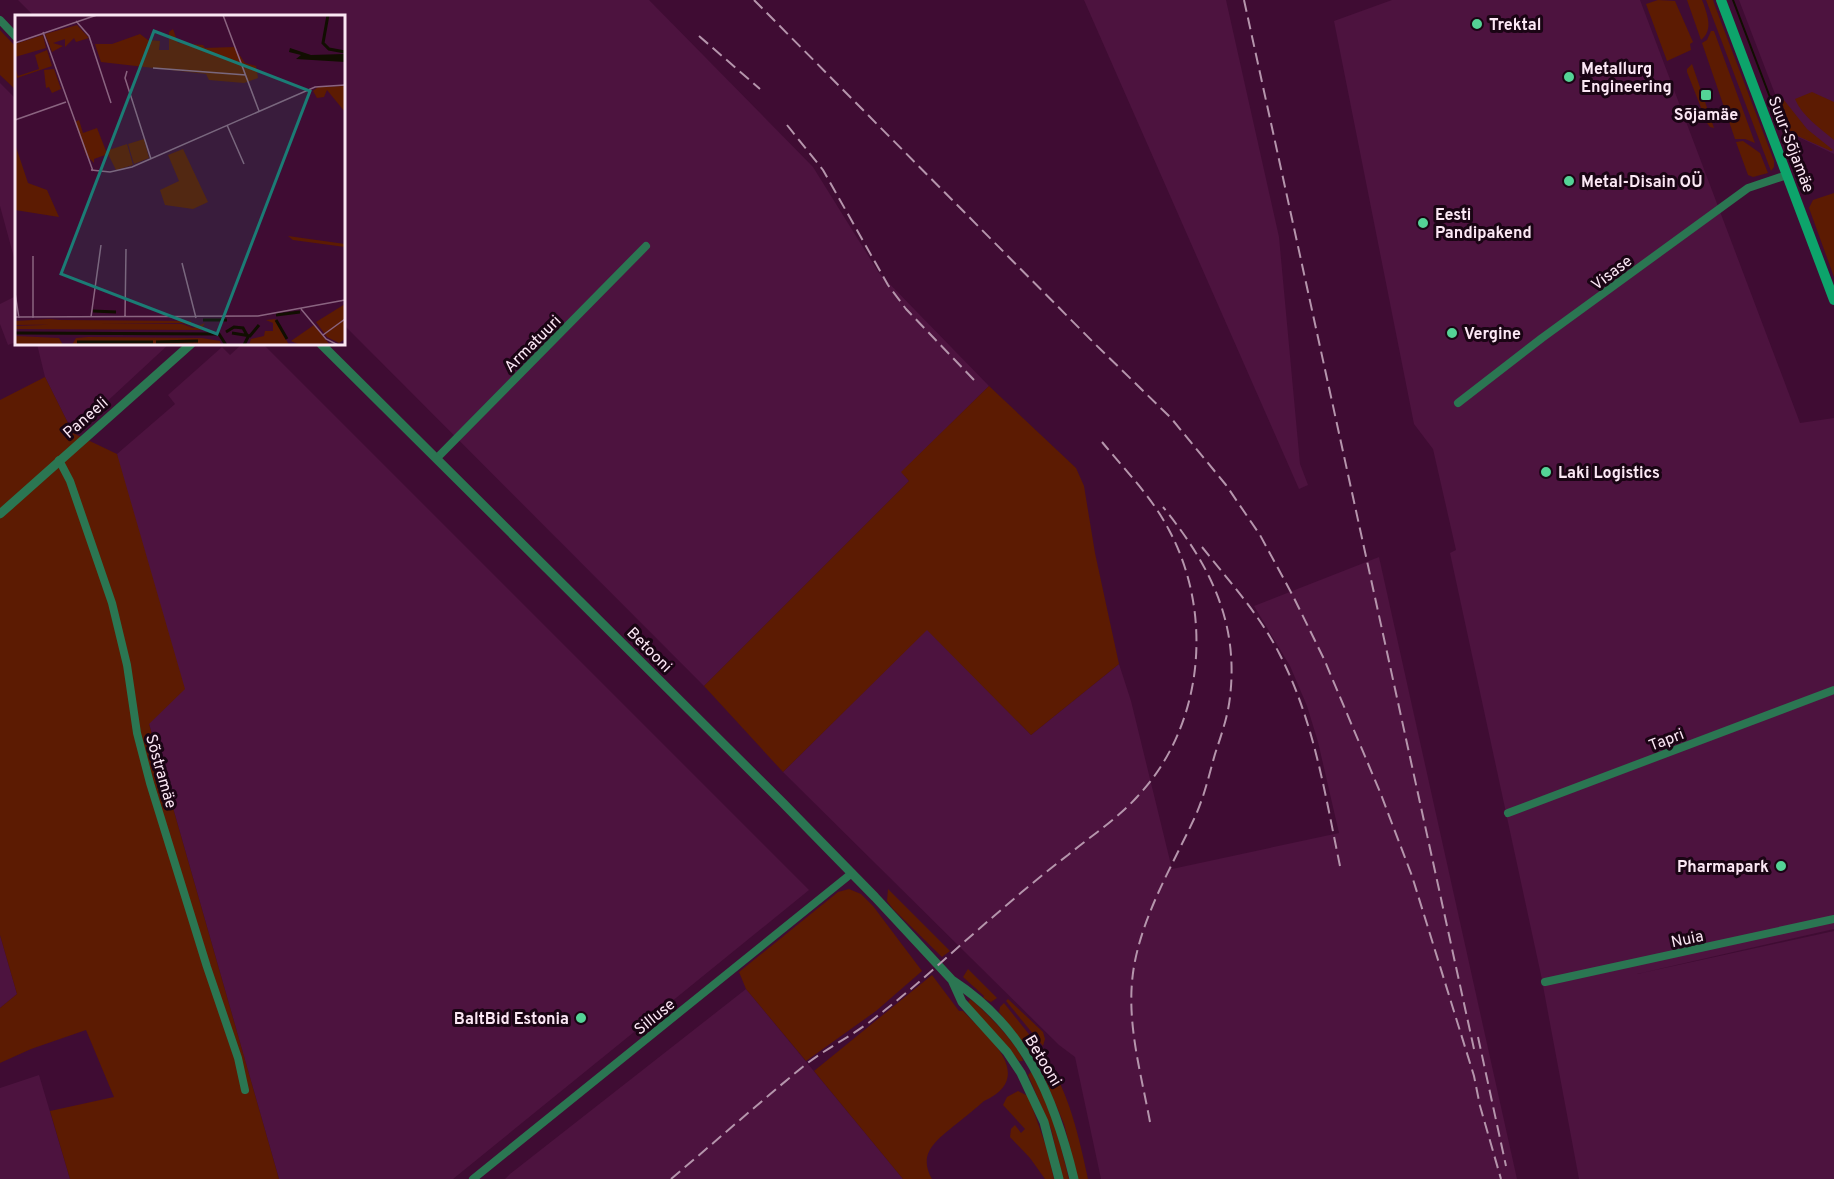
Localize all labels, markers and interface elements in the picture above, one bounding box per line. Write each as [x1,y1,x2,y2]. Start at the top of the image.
inset map [15,15,345,345]
place label: Trektal [1489,16,1541,36]
marker: Trektal [1470,17,1484,31]
place label: Metallurg Engineering [1581,60,1672,98]
marker: Metallurg Engineering [1562,70,1576,84]
marker: Sõjamäe [1699,88,1713,102]
street label: Suur-Sõjamäe [1763,94,1818,196]
place label: Sõjamäe [1674,106,1738,126]
place label: Metal-Disain OÜ [1581,171,1703,193]
marker: Metal-Disain OÜ [1562,174,1576,188]
place label: Eesti Pandipakend [1435,206,1532,244]
marker: Eesti Pandipakend [1416,216,1430,230]
street label: Visase [1588,252,1637,295]
street label: Armatuuri [501,312,566,377]
place label: Vergine [1464,325,1521,345]
marker: Vergine [1445,326,1459,340]
street label: Paneeli [60,393,113,444]
place label: Laki Logistics [1558,464,1660,484]
marker: Laki Logistics [1539,465,1553,479]
street label: Betooni [622,624,675,677]
street label: Tapri [1646,725,1687,757]
street label: Sõstramäe [140,732,180,811]
place label: Pharmapark [1677,858,1769,878]
marker: Pharmapark [1774,859,1788,873]
street label: Nuia [1669,927,1706,953]
street label: Silluse [631,995,680,1040]
place label: BaltBid Estonia [454,1010,569,1030]
marker: BaltBid Estonia [574,1011,588,1025]
street label: Betooni [1019,1032,1065,1090]

